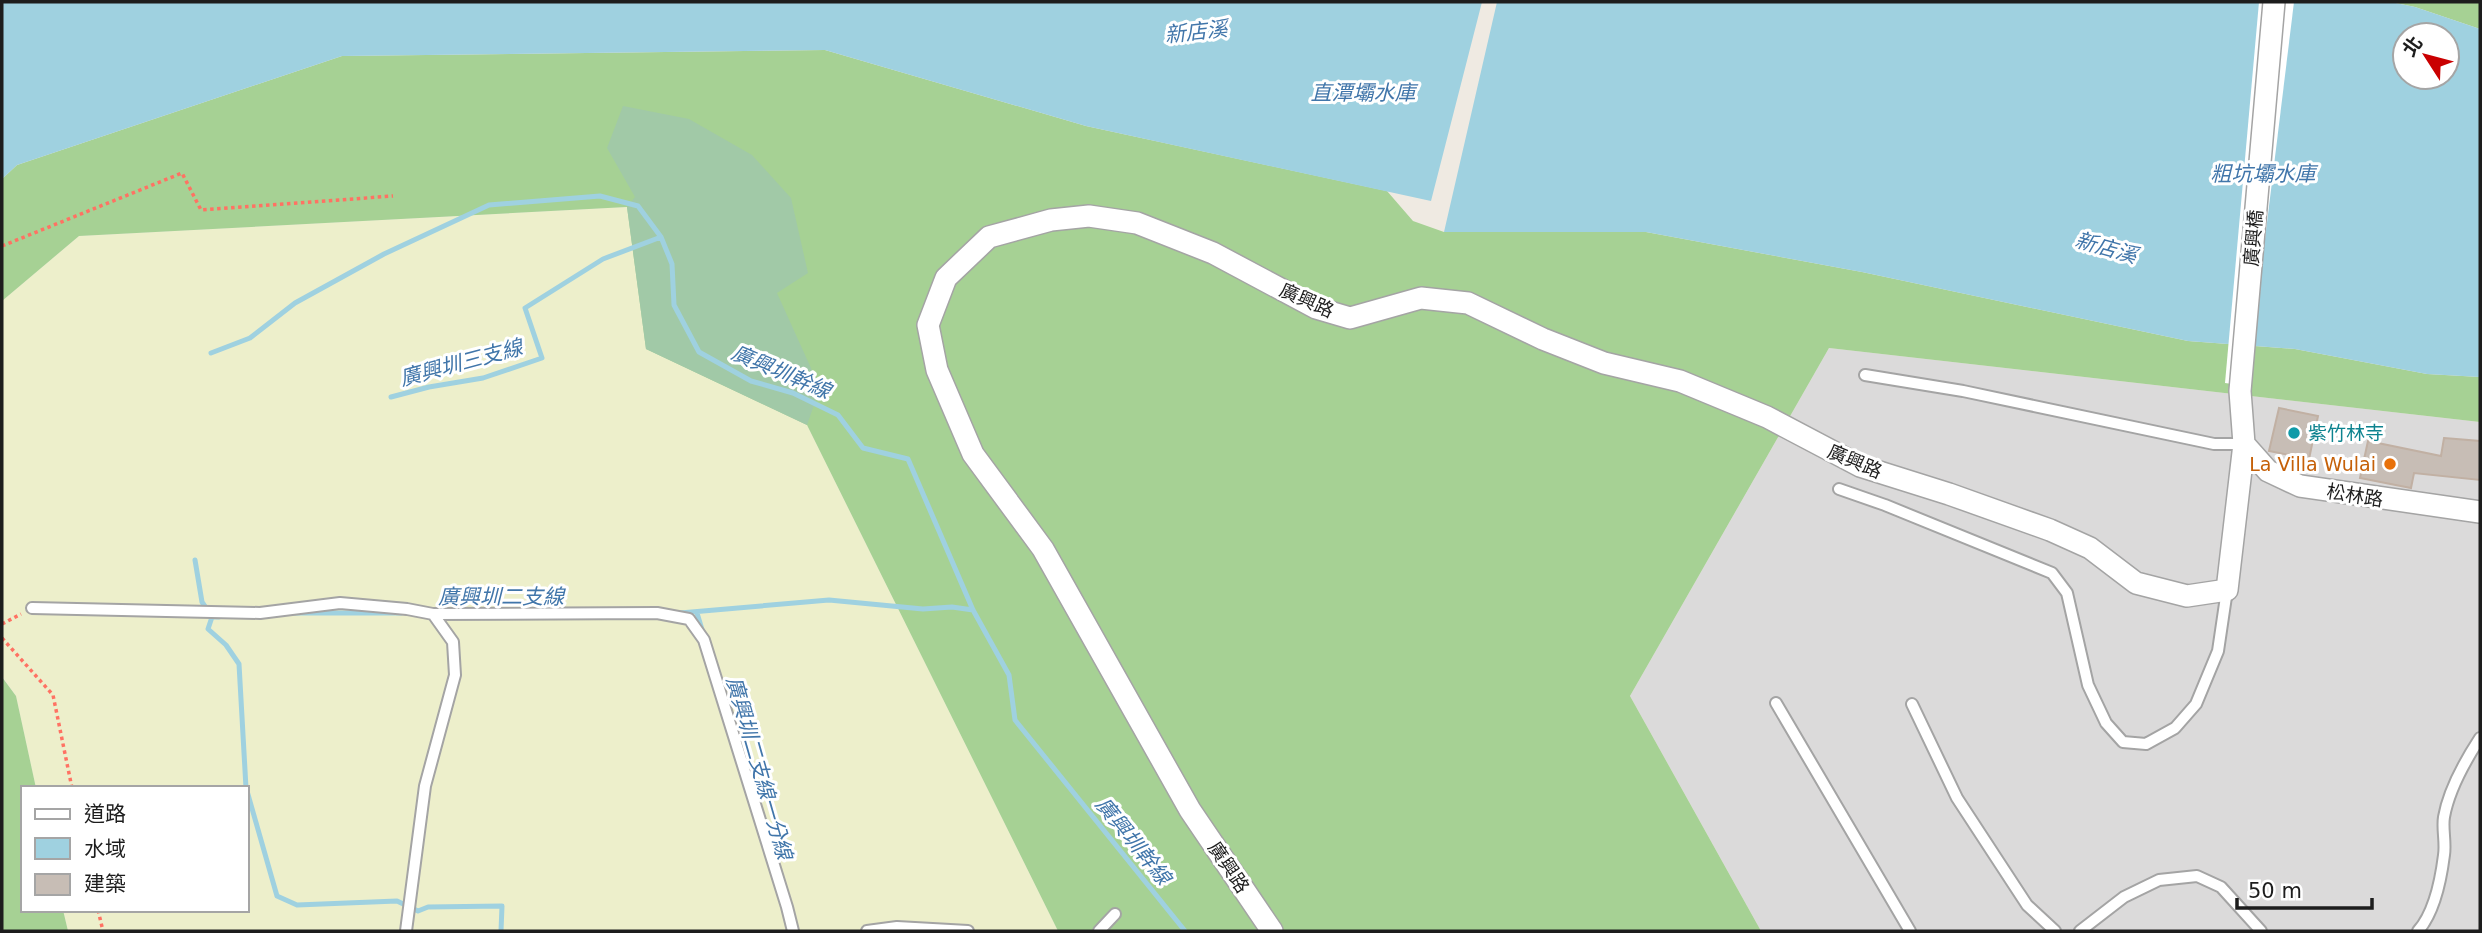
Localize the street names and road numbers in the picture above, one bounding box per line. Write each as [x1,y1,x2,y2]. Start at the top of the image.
street label: 廣興橋 [2240,209,2266,267]
street label: 廣興路 [1276,278,1338,322]
street label: 廣興路 [1824,440,1886,482]
street label: 松林路 [2325,480,2385,510]
street label: 廣興路 [1204,837,1254,897]

